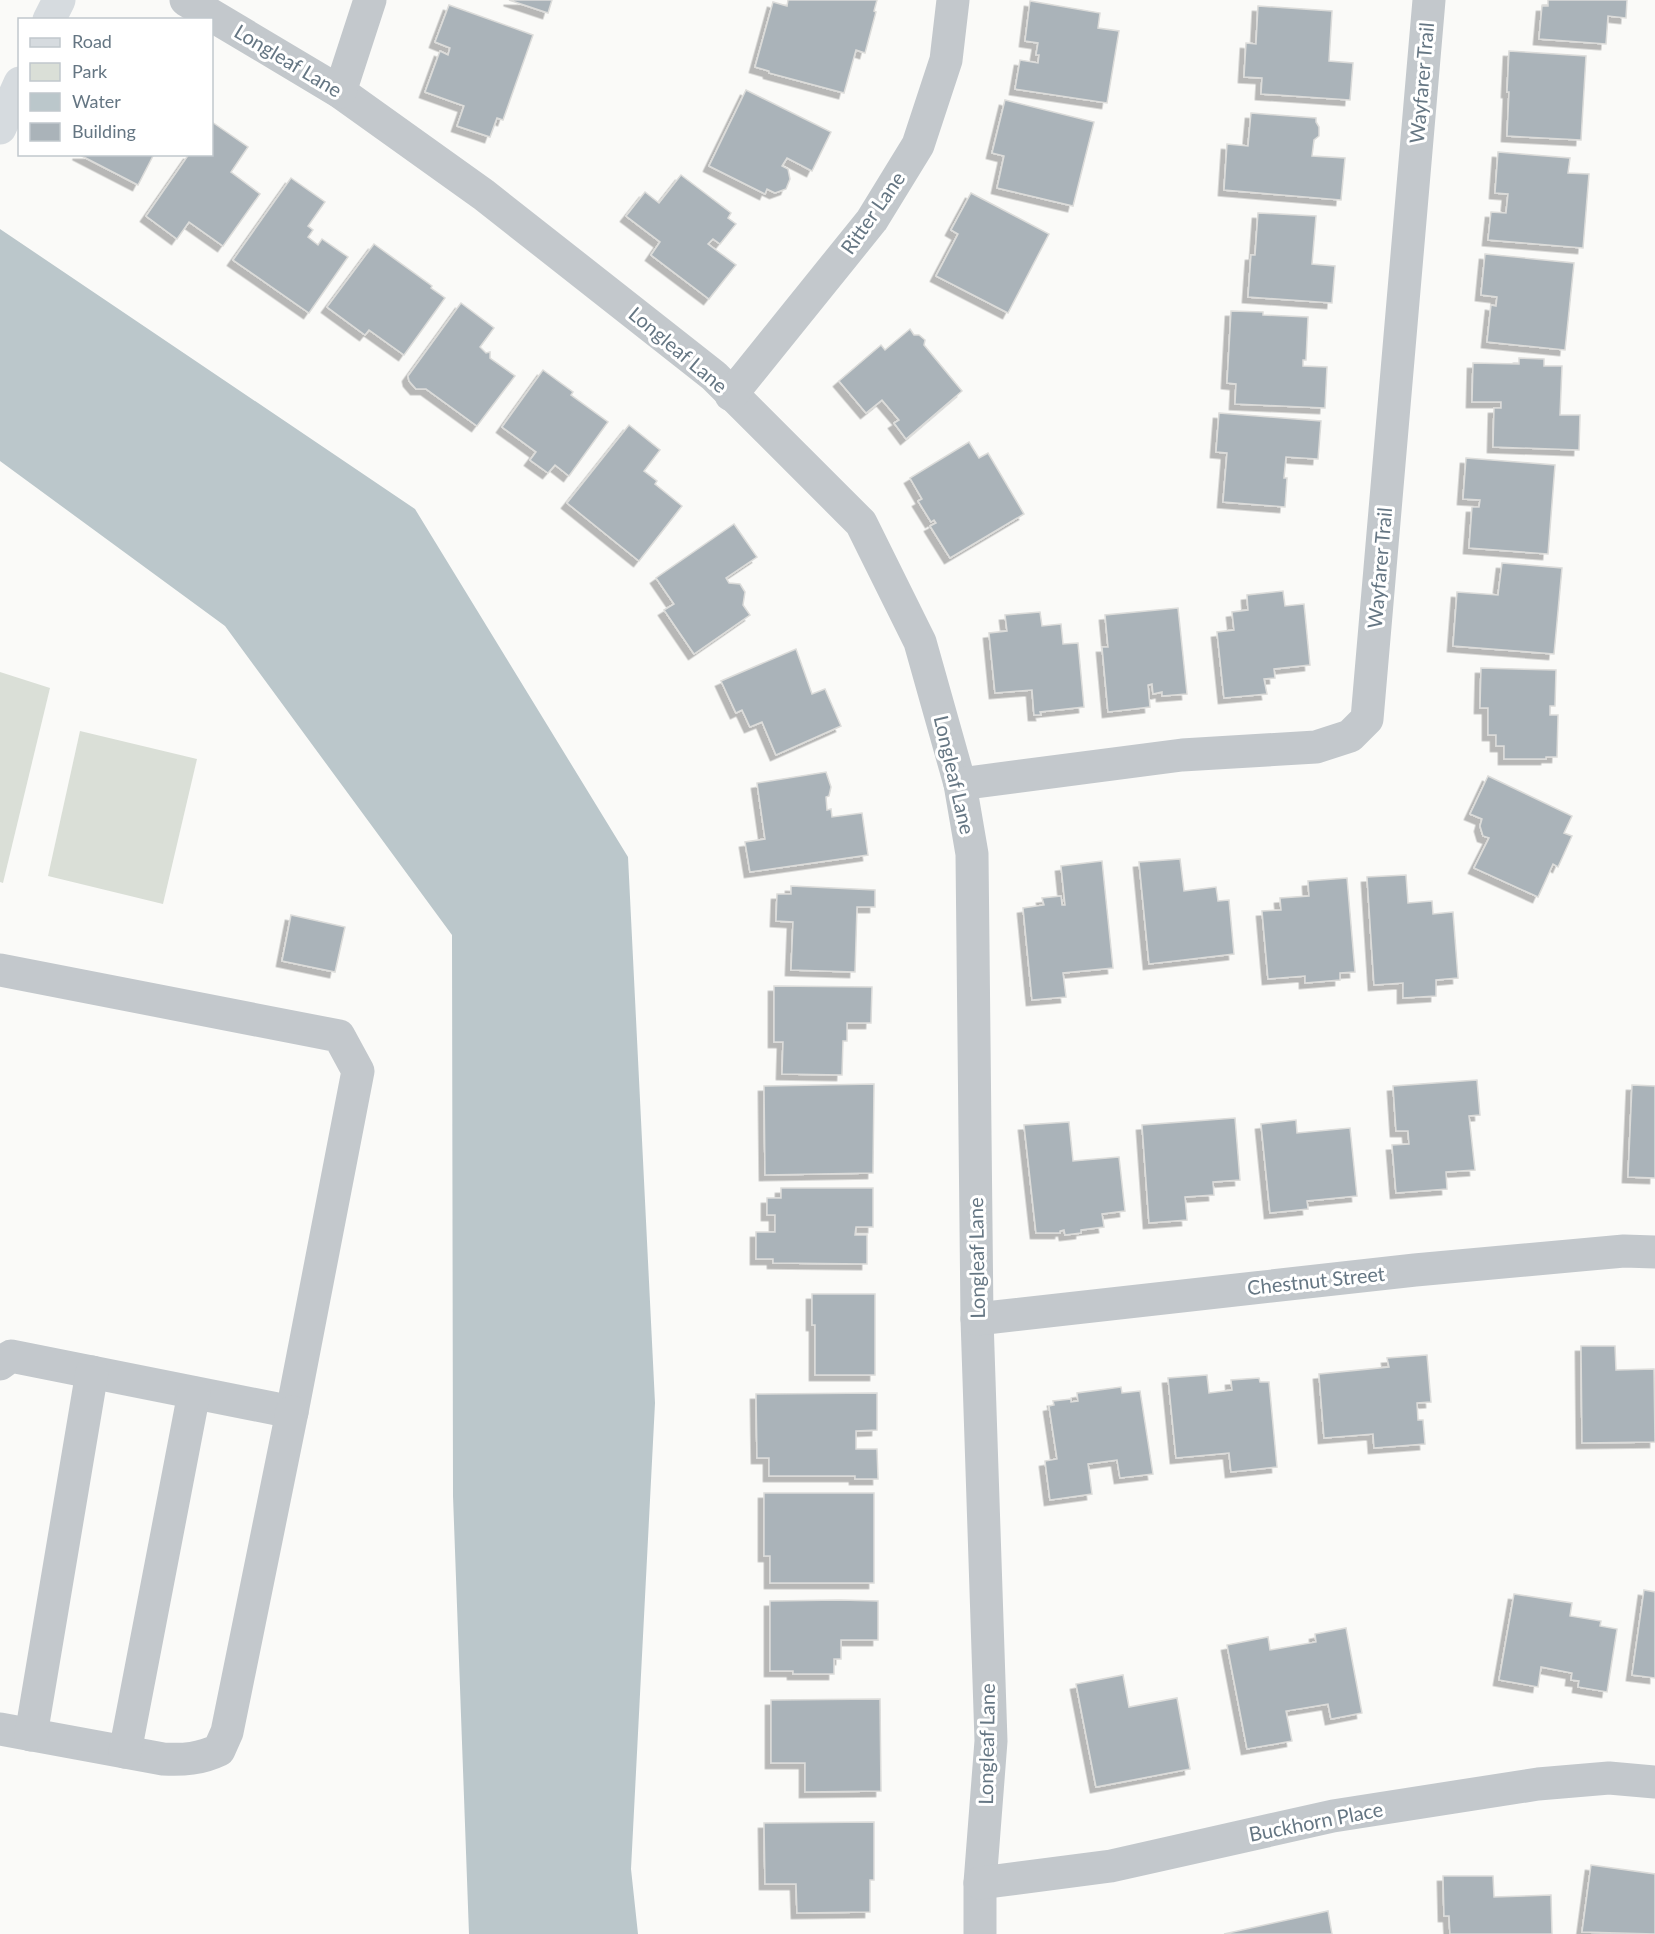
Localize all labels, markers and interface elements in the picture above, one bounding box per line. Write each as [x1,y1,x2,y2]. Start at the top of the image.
legend [18,18,213,156]
street label: Longleaf Lane [230,19,347,102]
street label: Wayfarer Trail [1404,21,1438,144]
text: Road [72,30,112,52]
text: Park [72,60,108,82]
text: Water [72,90,121,112]
text: Building [72,120,136,142]
street label: Ritter Lane [835,167,909,258]
street label: Longleaf Lane [625,301,733,397]
street label: Wayfarer Trail [1362,506,1396,629]
street label: Longleaf Lane [930,713,980,837]
street label: Longleaf Lane [963,1197,989,1319]
street label: Chestnut Street [1246,1261,1386,1299]
street label: Longleaf Lane [973,1683,999,1805]
street label: Buckhorn Place [1247,1796,1385,1846]

